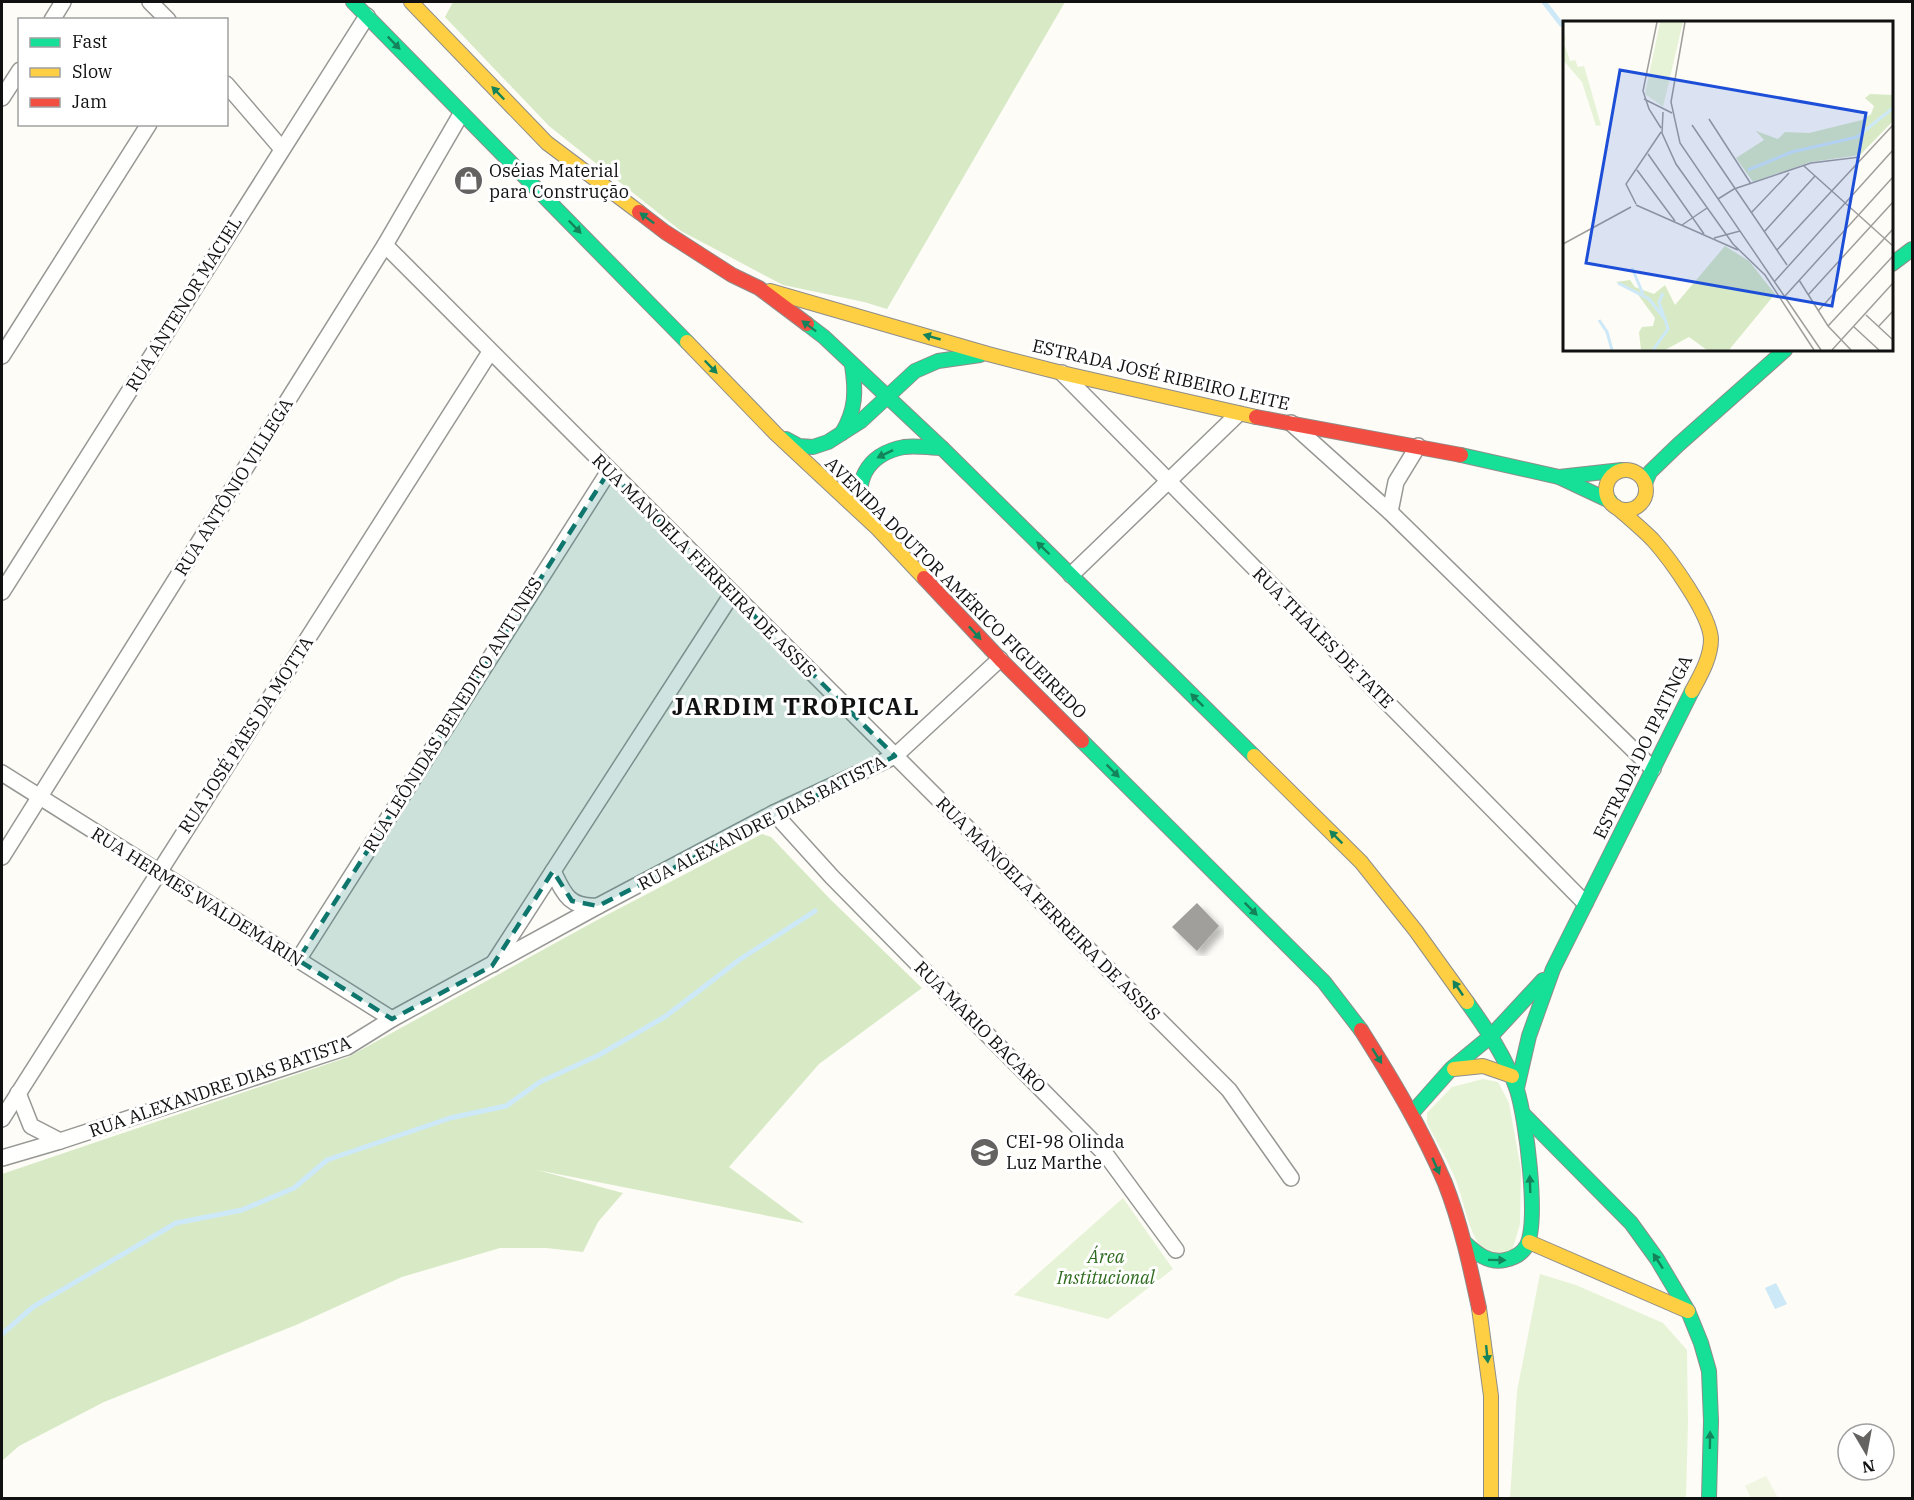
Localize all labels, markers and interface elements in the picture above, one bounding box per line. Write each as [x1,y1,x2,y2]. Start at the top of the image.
legend [18,18,228,126]
inset map [1563,21,1893,351]
text: Fast [72,30,107,53]
one-way arrow [386,36,400,50]
text: Slow [72,60,112,83]
one-way arrow [492,86,506,100]
text: Jam [72,90,107,113]
place label: Oséias Material para Construção [489,159,629,203]
shop icon: Oséias Material para Construção [452,165,484,197]
street label: RUA ANTENOR MACIEL [120,212,247,395]
one-way arrow [639,213,654,225]
one-way arrow [568,220,582,235]
one-way arrow [801,319,817,332]
one-way arrow [922,332,941,342]
street label: ESTRADA JOSÉ RIBEIRO LEITE [1030,334,1292,415]
one-way arrow [703,359,717,373]
street label: RUA ANTÔNIO VILLEGA [169,393,298,580]
street label: RUA MANOELA FERREIRA DE ASSIS [588,449,821,682]
one-way arrow [876,449,894,459]
street label: AVENIDA DOUTOR AMÉRICO FIGUEIREDO [821,452,1092,723]
one-way arrow [1036,541,1051,555]
street label: RUA THALES DE TATE [1248,562,1399,713]
street label: RUA LEÔNIDAS BENEDITO ANTUNES [358,573,547,857]
one-way arrow [968,625,981,640]
street label: RUA JOSÉ PAES DA MOTTA [173,631,318,838]
street label: ESTRADA DO IPATINGA [1588,650,1697,843]
district label: JARDIM TROPICAL [672,690,920,722]
one-way arrow [1190,694,1204,708]
street label: RUA ALEXANDRE DIAS BATISTA [634,749,890,895]
one-way arrow [1105,764,1119,778]
street label: RUA MANOELA FERREIRA DE ASSIS [932,792,1165,1025]
street label: RUA HERMES WALDEMARIN [87,822,307,971]
one-way arrow [1328,830,1343,844]
one-way arrow [1243,901,1257,915]
street label: RUA MARIO BACARO [910,956,1051,1097]
one-way arrow [1453,980,1464,996]
street label: RUA ALEXANDRE DIAS BATISTA [86,1031,354,1142]
one-way arrow [1372,1048,1383,1065]
place label: CEI-98 Olinda Luz Marthe [1006,1130,1125,1174]
school or university icon: CEI-98 Olinda Luz Marthe [969,1136,1001,1168]
one-way arrow [1432,1157,1442,1175]
one-way arrow [1525,1175,1535,1194]
park label: Área Institucional [1056,1245,1156,1289]
one-way arrow [1653,1253,1664,1269]
one-way arrow [1488,1255,1507,1264]
one-way arrow [1482,1344,1491,1363]
north arrow [1836,1422,1896,1482]
one-way arrow [1706,1431,1715,1450]
text: N [1861,1456,1877,1478]

